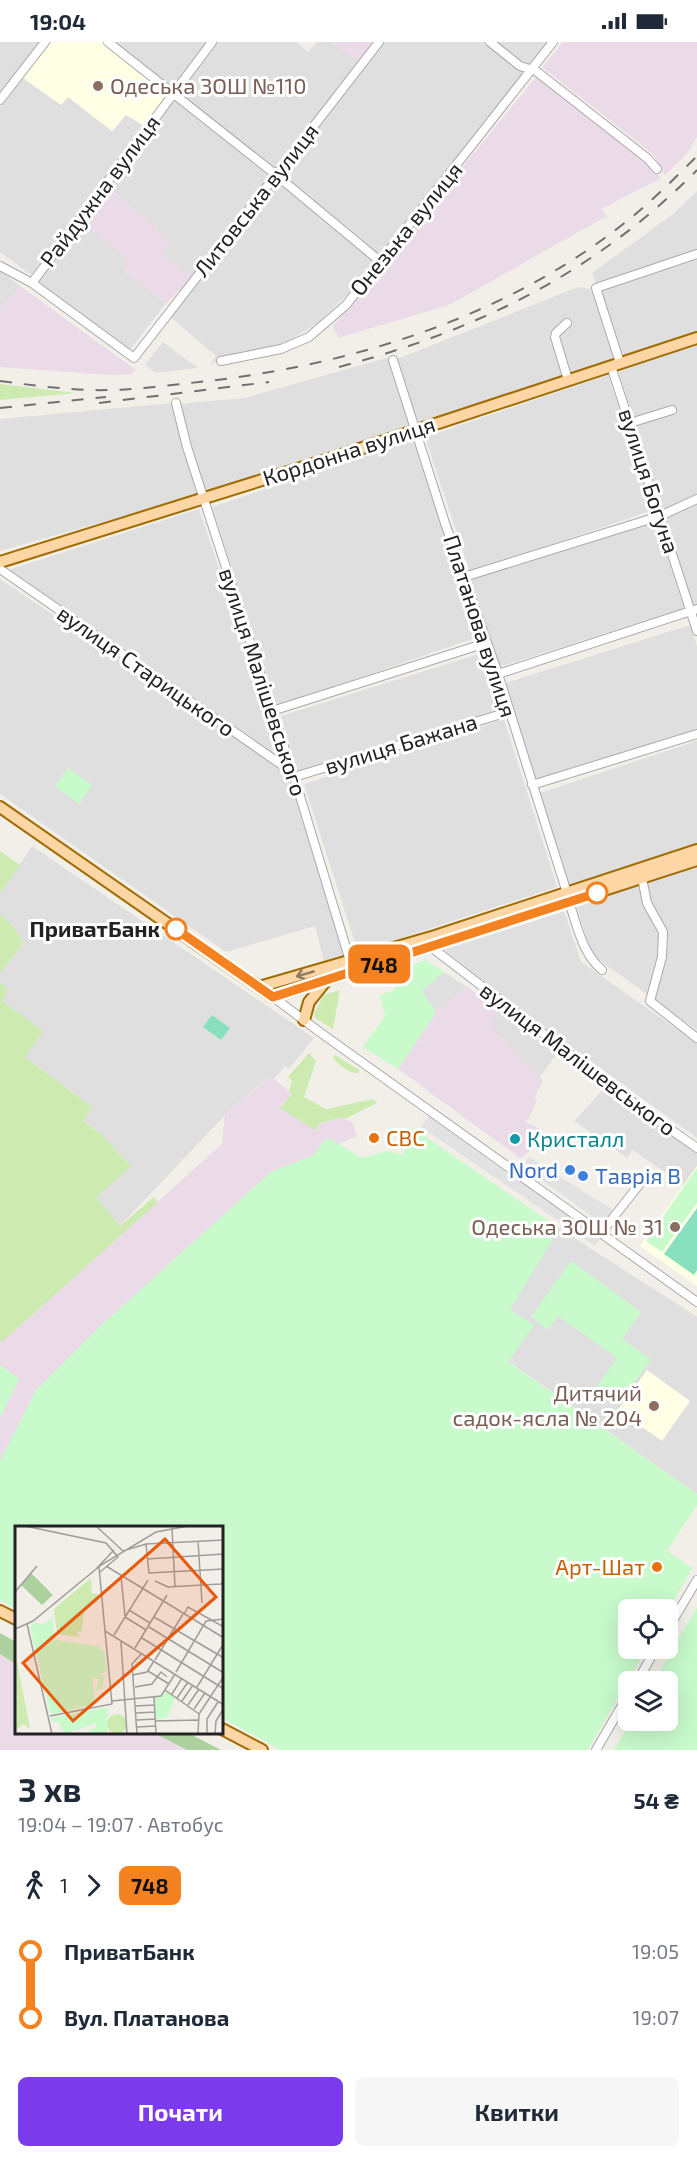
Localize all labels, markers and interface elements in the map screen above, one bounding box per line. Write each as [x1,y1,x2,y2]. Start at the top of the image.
text: 19:04 [30,8,86,34]
place label: Одеська ЗОШ №110 [110,72,307,98]
marker: Одеська ЗОШ №110 [91,79,105,93]
street label: Райдужна вулиця [34,110,165,272]
street label: Литовська вулиця [187,118,324,282]
street label: Онезька вулиця [344,157,468,301]
street label: вулиця Богуна [613,405,686,557]
street label: Кордонна вулиця [259,410,439,491]
street label: Платанова вулиця [438,531,523,720]
street label: вулиця Малішевського [214,564,313,799]
street label: вулиця Старицького [52,599,240,742]
street label: вулиця Бажана [321,708,480,780]
unlabelled marker [586,882,608,904]
place label: ПриватБанк [29,915,160,941]
marker: ПриватБанк [165,918,187,940]
line badge: 748 [344,944,413,984]
text: 748 [360,952,398,977]
one-way arrow [296,969,315,980]
street label: вулиця Малішевського [475,976,682,1141]
place label: СВС [386,1124,425,1150]
place label: Кристалл [527,1125,624,1151]
marker: СВС [367,1131,381,1145]
marker: Кристалл [508,1132,522,1146]
place label: Nord [509,1156,558,1182]
place label: Таврія В [595,1162,681,1188]
marker: Nord [563,1163,577,1177]
marker: Таврія В [576,1169,590,1183]
place label: Одеська ЗОШ № 31 [471,1213,663,1239]
marker: Одеська ЗОШ № 31 [668,1220,682,1234]
place label: Дитячий садок-ясла № 204 [452,1379,642,1430]
marker: Дитячий садок-ясла № 204 [647,1399,661,1413]
inset map [15,1526,224,1735]
place label: Арт-Шат [555,1553,645,1579]
marker: Арт-Шат [650,1560,664,1574]
map controls [618,1599,678,1731]
button: locate [618,1599,678,1659]
button: layers [618,1671,678,1731]
text: 3 хв [18,1769,82,1809]
text: 54 ₴ [633,1787,679,1813]
text: 19:04 – 19:07 · Автобус [18,1812,224,1836]
icon: walk [18,1869,51,1902]
icon: forward [77,1869,110,1902]
text: 1 [60,1873,68,1897]
text: 748 [131,1873,169,1898]
text: ПриватБанк [64,1938,195,1964]
text: 19:05 [632,1939,679,1963]
text: Вул. Платанова [64,2004,229,2030]
text: 19:07 [633,2005,679,2029]
button: Почати [18,2077,343,2146]
button: Квитки [355,2077,679,2146]

